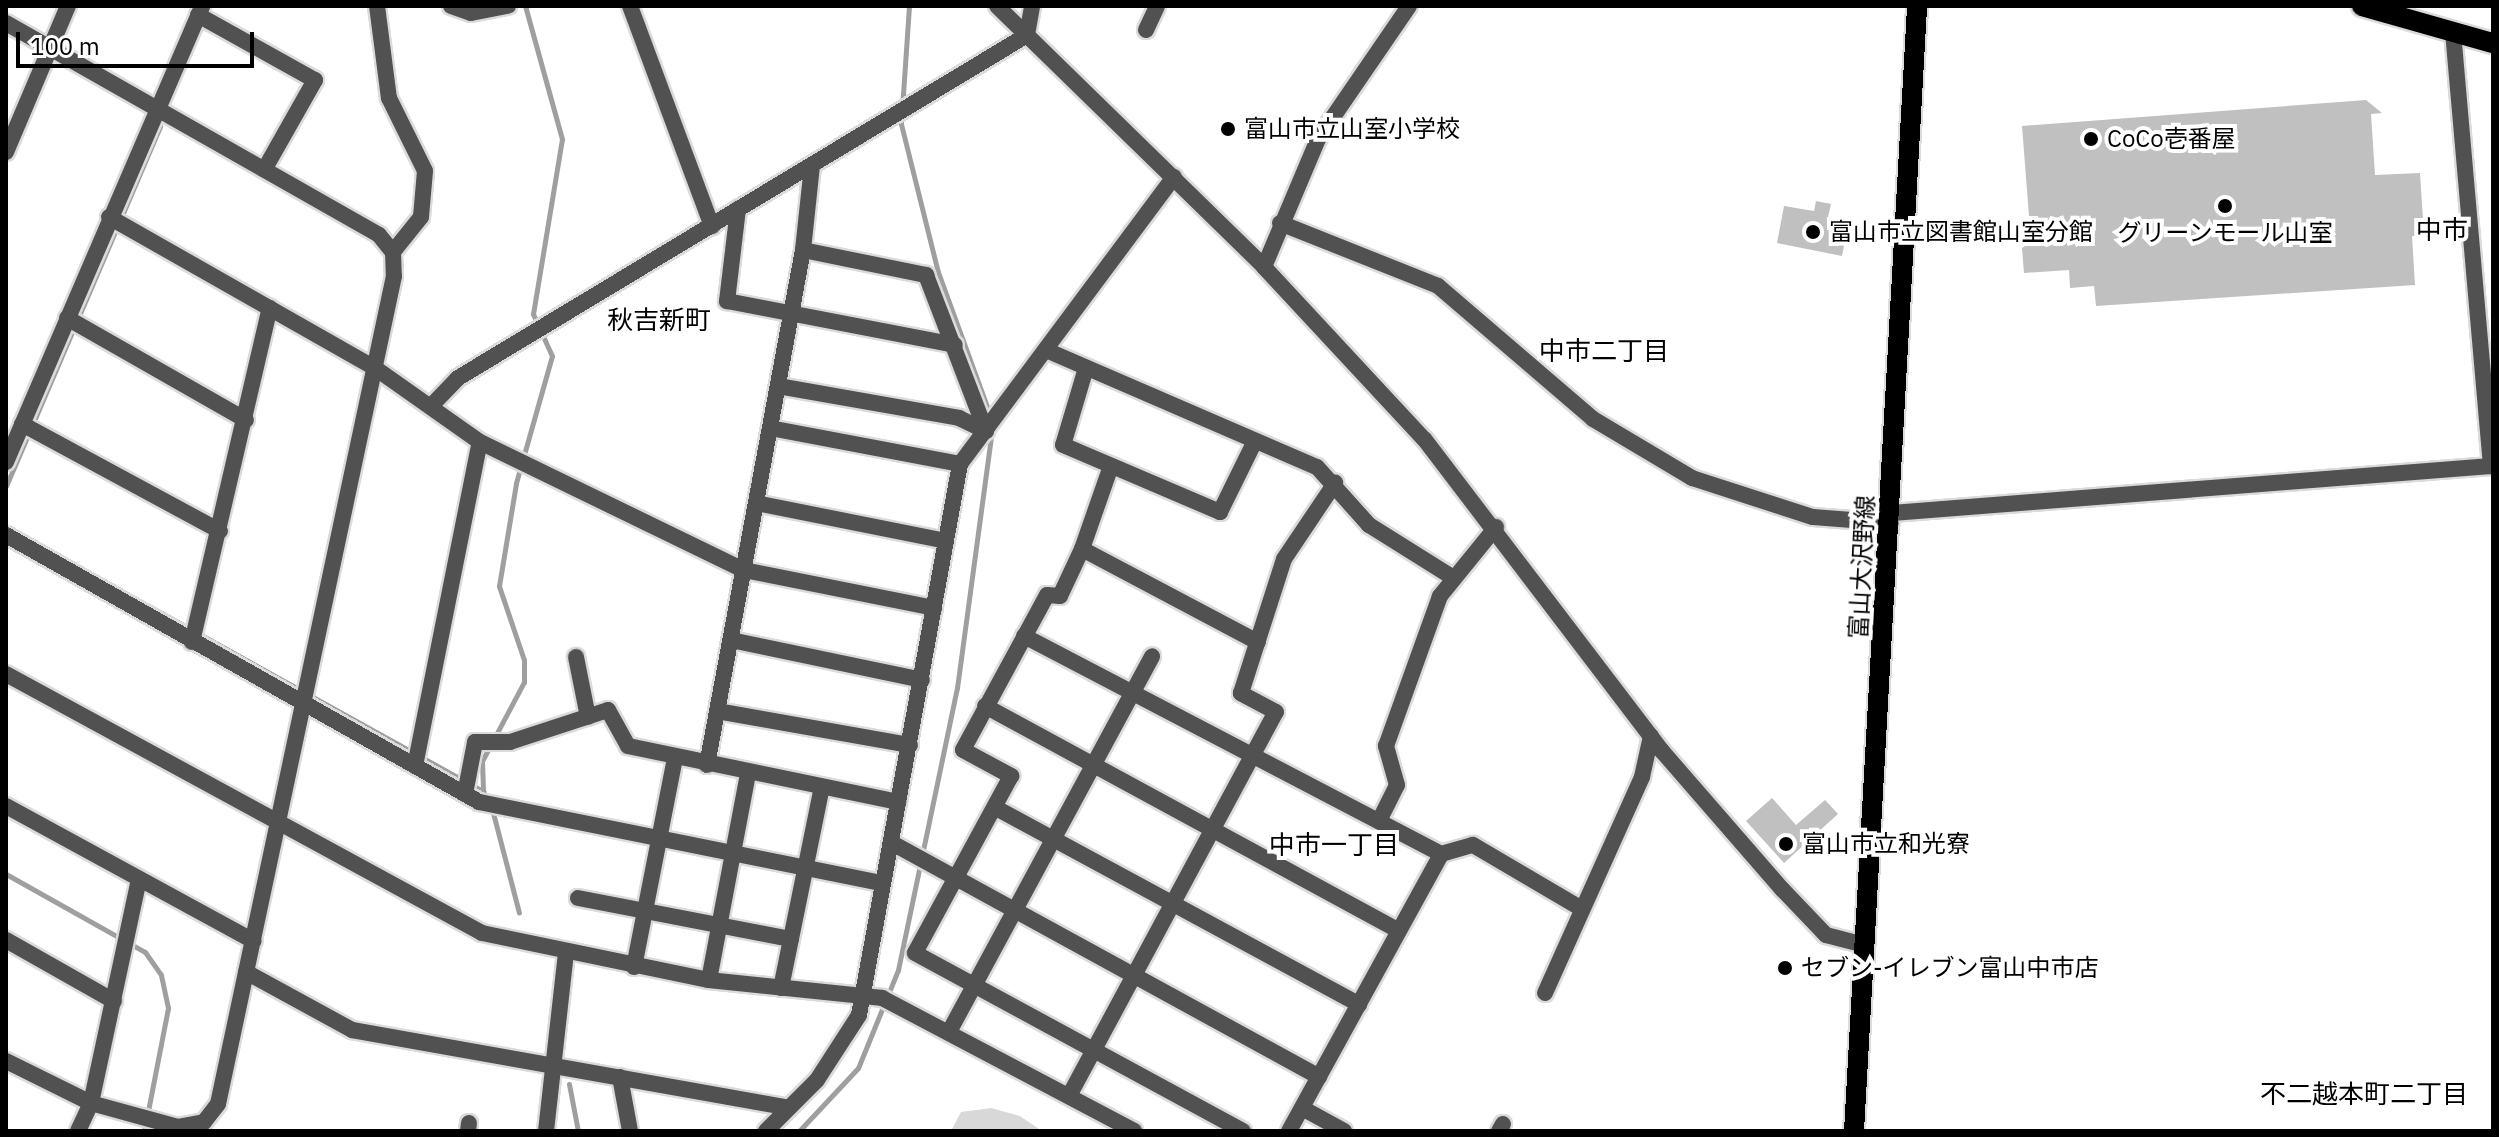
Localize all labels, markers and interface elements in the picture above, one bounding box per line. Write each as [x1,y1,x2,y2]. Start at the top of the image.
scale bar [20,16,258,66]
text: 100 m [30,30,100,62]
place label: 富山市立山室小学校 [1244,115,1460,143]
marker: 富山市立山室小学校 [1219,120,1237,138]
place label: CoCo壱番屋 [2107,125,2236,153]
marker: CoCo壱番屋 [2082,130,2100,148]
marker: グリーンモール山室 [2216,197,2234,215]
district label: 中市 [2416,214,2468,246]
place label: 富山市立図書館山室分館 [1829,218,2093,246]
place label: グリーンモール山室 [2117,219,2333,247]
marker: 富山市立図書館山室分館 [1804,223,1822,241]
district label: 秋吉新町 [607,304,711,336]
district label: 中市二丁目 [1539,335,1669,367]
street label: 富山大沢野線 [1844,494,1880,640]
district label: 中市一丁目 [1269,829,1399,861]
place label: 富山市立和光寮 [1802,830,1970,858]
marker: 富山市立和光寮 [1777,835,1795,853]
place label: セブン-イレブン富山中市店 [1801,954,2099,982]
marker: セブン-イレブン富山中市店 [1776,959,1794,977]
district label: 不二越本町二丁目 [2260,1078,2468,1110]

